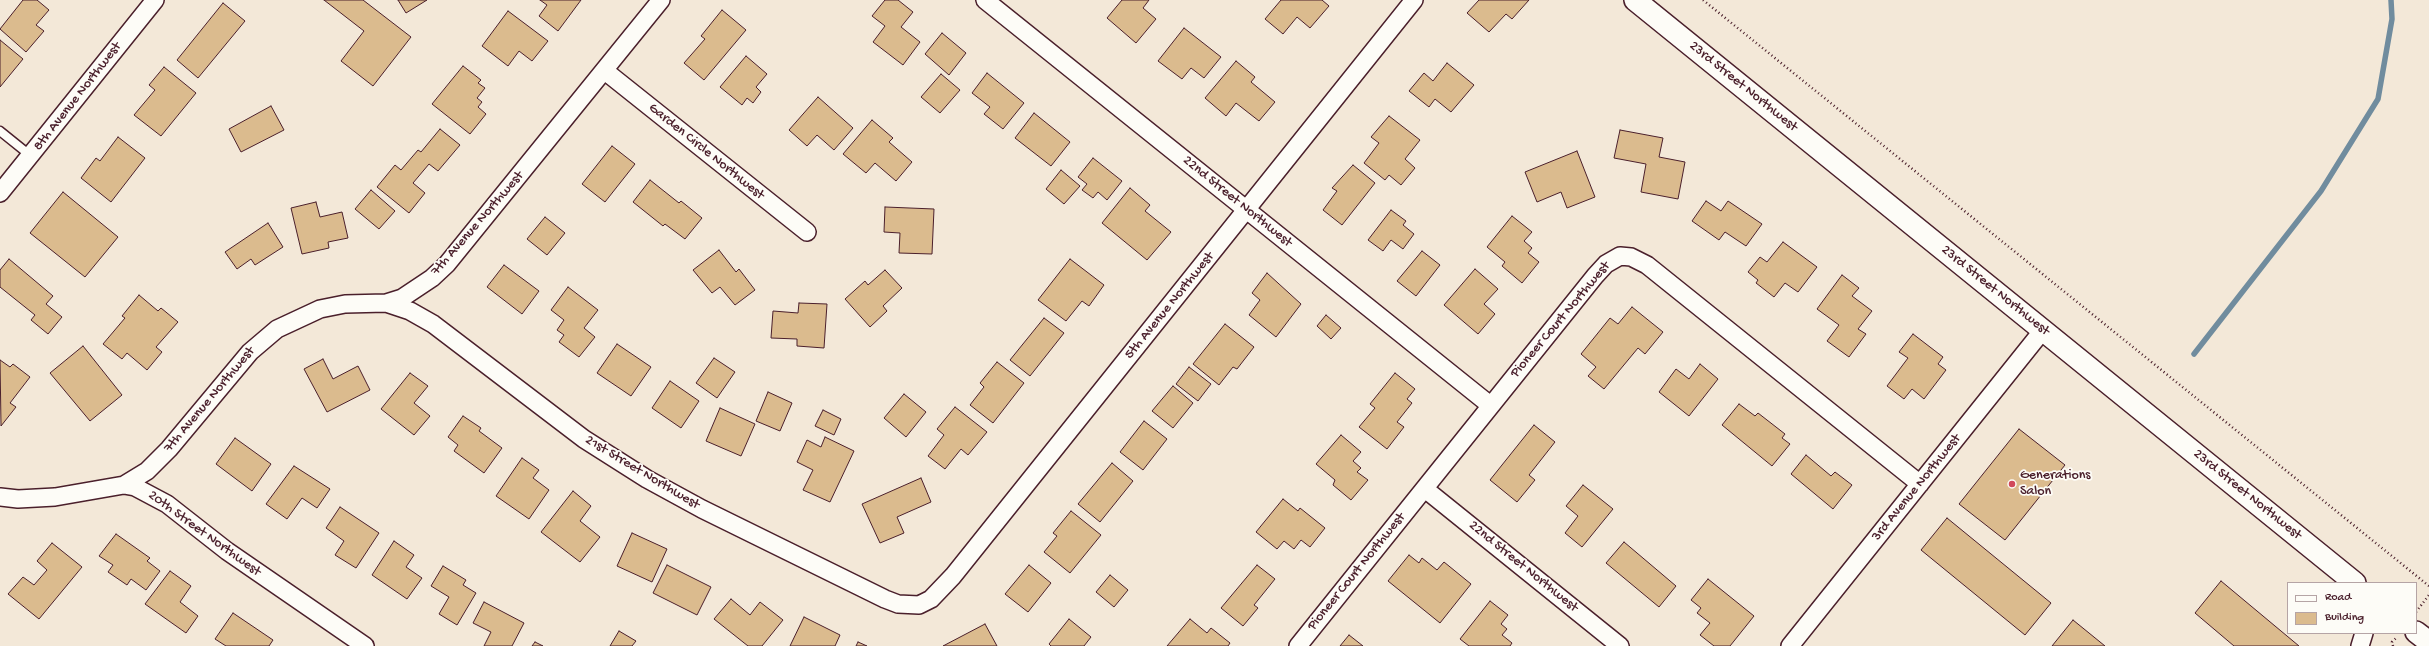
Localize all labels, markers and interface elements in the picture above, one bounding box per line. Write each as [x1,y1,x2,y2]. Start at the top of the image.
street label: 23rd Street Northwest [1685,38,1801,136]
street label: 8th Avenue Northwest [30,39,126,155]
street label: Garden Circle Northwest [645,100,767,204]
street label: 22nd Street Northwest [1179,153,1295,251]
street label: 7th Avenue Northwest [428,168,528,280]
street label: 23rd Street Northwest [1937,242,2053,340]
street label: 5th Avenue Northwest [1122,249,1218,363]
street label: Pioneer Court Northwest [1508,259,1614,381]
street label: 7th Avenue Northwest [161,344,259,456]
street label: 3rd Avenue Northwest [1869,431,1965,545]
street label: 21st Street Northwest [582,432,702,514]
street label: 23rd Street Northwest [2189,446,2305,544]
place label: Generations Salon [2020,468,2090,500]
marker: Generations Salon [2007,479,2017,489]
street label: 20th Street Northwest [144,487,264,581]
street label: Pioneer Court Northwest [1304,510,1410,634]
street label: 22nd Street Northwest [1465,518,1581,616]
legend [2287,582,2417,634]
text: Road [2325,591,2351,605]
text: Building [2325,611,2364,625]

